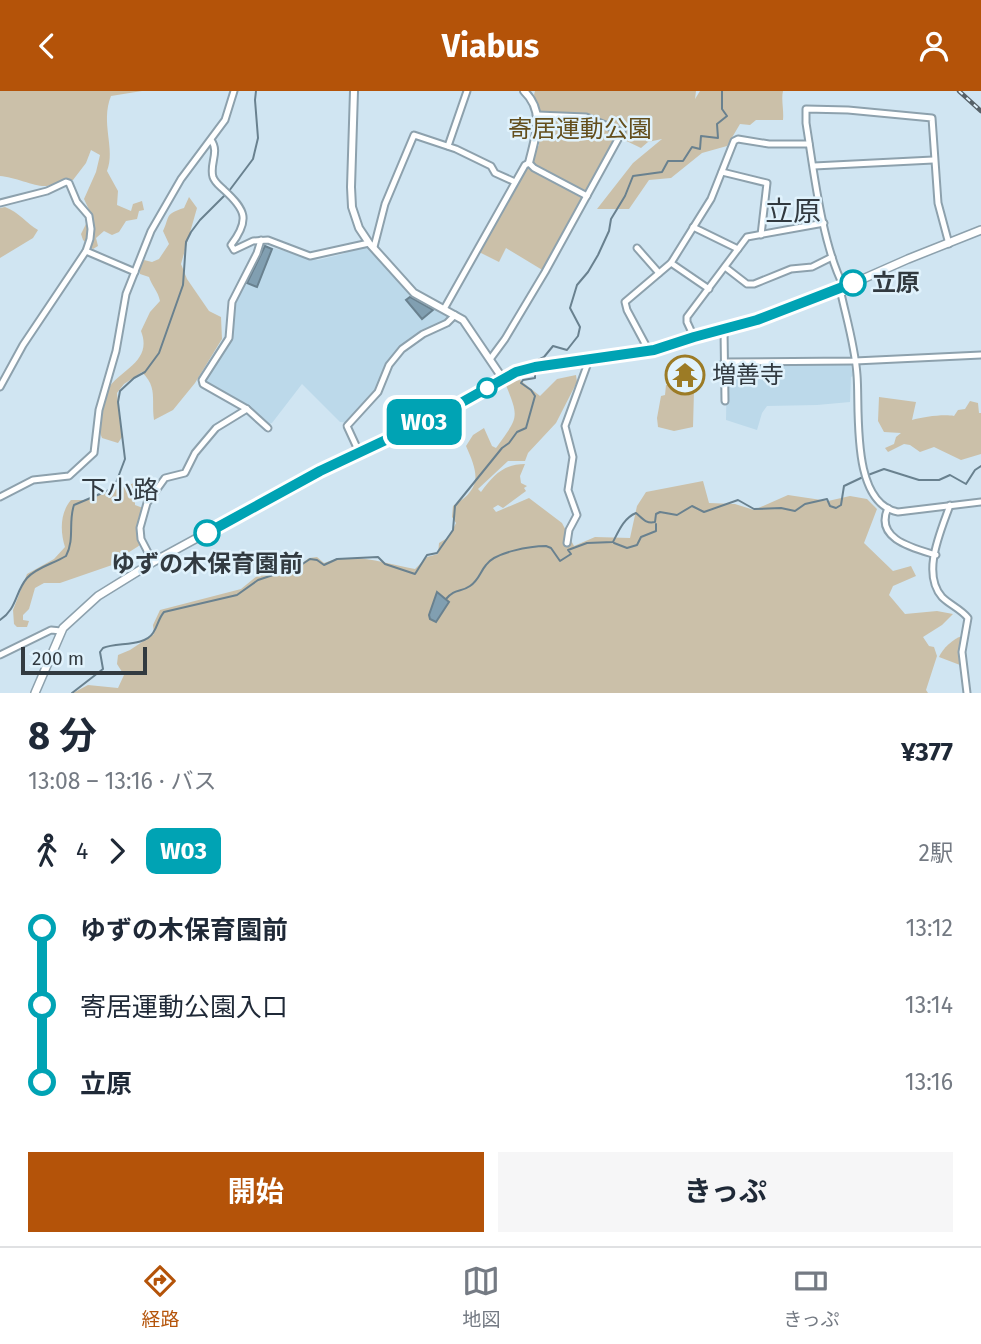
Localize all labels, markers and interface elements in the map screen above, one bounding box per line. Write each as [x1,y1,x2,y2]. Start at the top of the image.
icon: back [28,27,66,65]
text: Viabus [442,27,539,65]
icon: person [915,27,953,65]
park label: 寄居運動公園 [508,115,652,143]
district label: 立原 [765,195,821,228]
place label: 立原 [872,269,920,297]
marker: 立原 [840,270,866,296]
temple icon: 増善寺 [664,354,706,396]
place label: 増善寺 [712,361,784,389]
unlabelled marker [477,378,497,398]
line badge: W03 [384,399,464,445]
text: W03 [401,408,447,436]
district label: 下小路 [81,475,159,506]
marker: ゆずの木保育園前 [194,520,220,546]
place label: ゆずの木保育園前 [111,550,303,578]
scale bar [21,644,147,676]
text: 200 m [32,647,84,670]
text: 8 分 [28,713,97,759]
text: ¥377 [901,737,953,768]
text: 13:08 – 13:16 · バス [28,767,217,795]
icon: walk [28,832,66,870]
icon: forward [98,832,136,870]
text: 4 [76,837,88,865]
text: W03 [160,837,207,865]
text: 2駅 [919,839,953,867]
text: 13:12 [906,914,953,942]
text: ゆずの木保育園前 [80,915,288,946]
text: 13:14 [905,991,953,1019]
text: 寄居運動公園入口 [80,992,288,1023]
text: 13:16 [905,1068,953,1096]
text: 立原 [80,1069,132,1100]
button: 開始 [28,1152,484,1232]
button: きっぷ [498,1152,953,1232]
tab: 経路 [141,1262,179,1331]
tab: 地図 [462,1262,500,1331]
tab: きっぷ [783,1262,840,1331]

